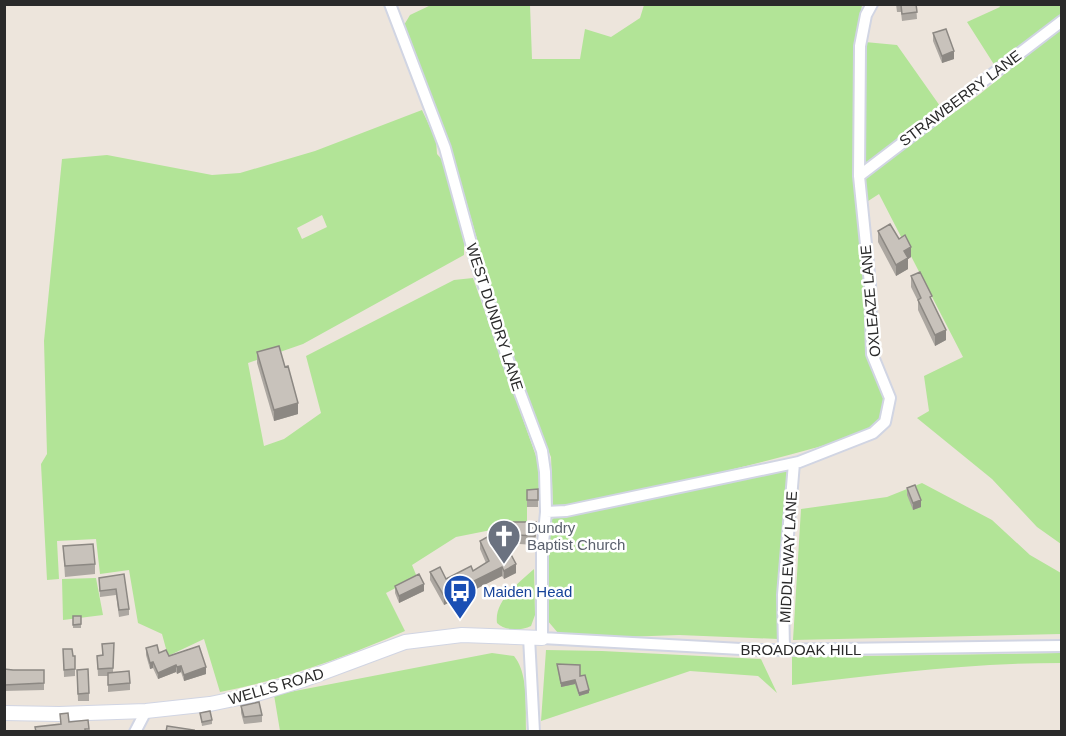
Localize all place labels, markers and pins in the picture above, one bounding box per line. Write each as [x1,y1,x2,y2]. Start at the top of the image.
church icon: Dundry Baptist Church [486,518,522,565]
place label: Dundry Baptist Church [527,519,625,553]
bus stop icon: Maiden Head [442,573,478,620]
place label: Maiden Head [483,583,572,600]

